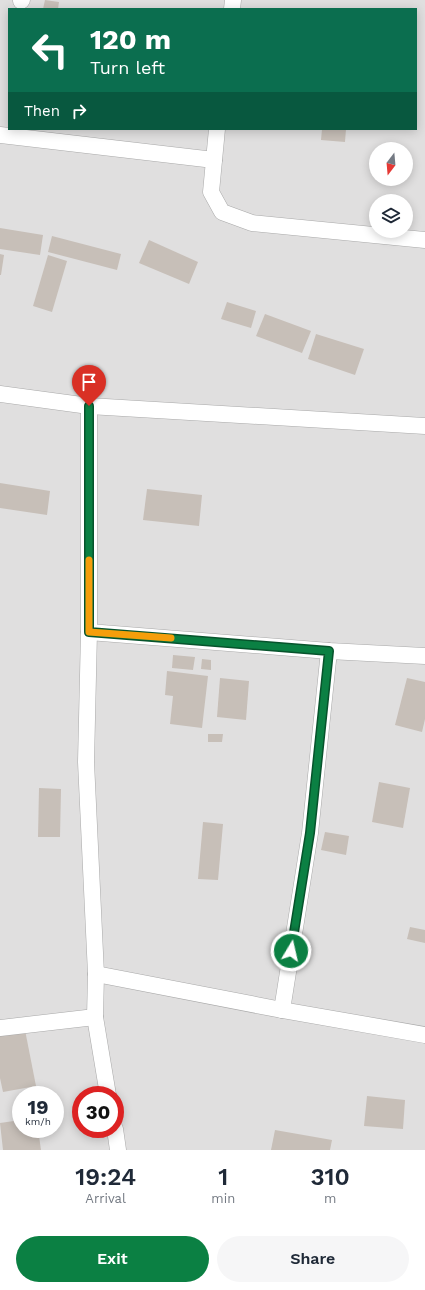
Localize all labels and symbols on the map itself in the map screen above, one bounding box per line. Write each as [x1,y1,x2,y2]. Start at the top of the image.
north arrow [369,142,413,186]
pin [72,365,106,406]
position arrow [270,930,312,972]
speed limit sign: 30 [72,1086,124,1138]

